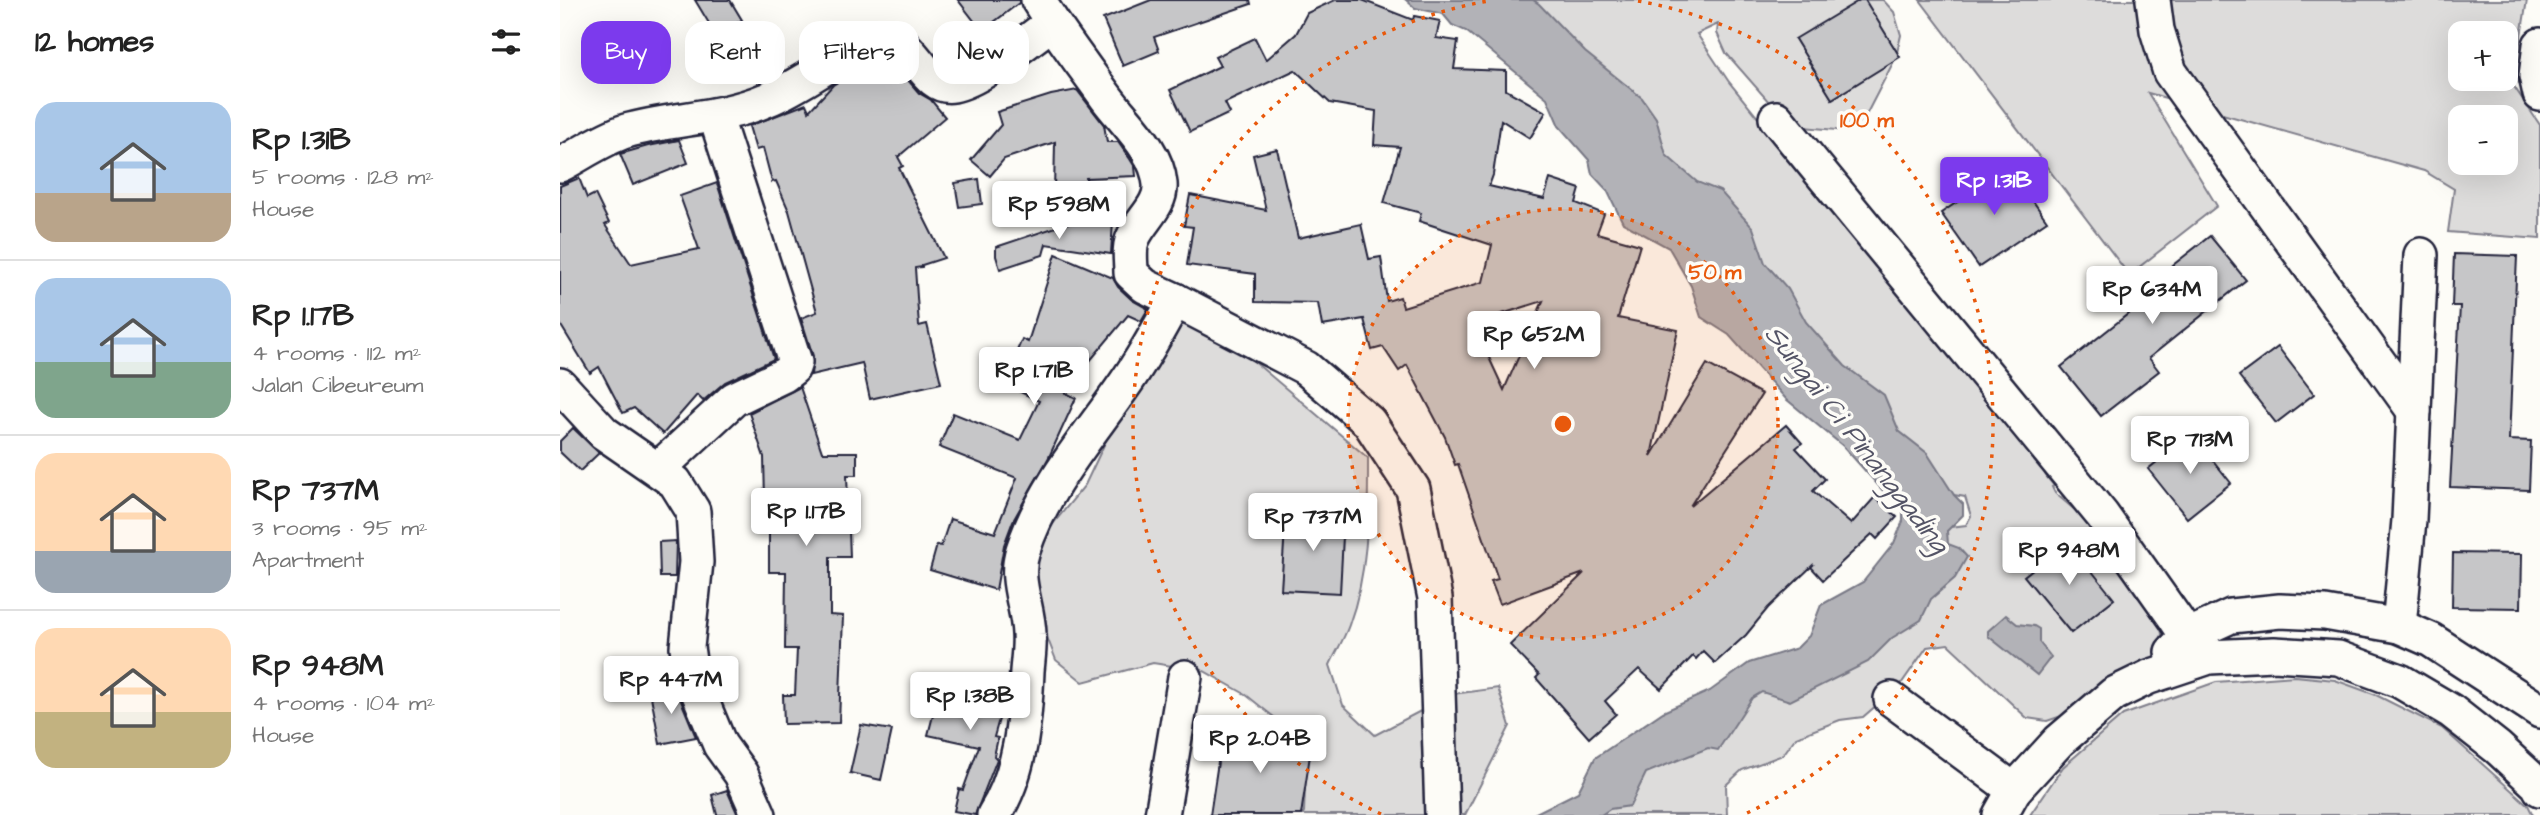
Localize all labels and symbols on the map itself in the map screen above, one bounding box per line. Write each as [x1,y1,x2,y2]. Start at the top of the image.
text: 100 m [1840,106,1895,135]
pin: Rp 1.31B [1922,158,2066,217]
pin: Rp 598M [994,182,1124,241]
text: 50 m [1689,258,1742,287]
pin: Rp 634M [2087,266,2217,326]
pin: Rp 652M [1469,312,1599,371]
water label: Sungai Ci Pinanggading [1755,317,1960,563]
pin: Rp 1.71B [962,348,1106,407]
centre of rings [1551,412,1575,436]
pin: Rp 713M [2125,416,2255,476]
pin: Rp 1.17B [734,489,878,548]
pin: Rp 737M [1248,494,1378,553]
pin: Rp 948M [2004,528,2134,587]
pin: Rp 447M [606,656,736,716]
pin: Rp 1.38B [898,672,1042,732]
pin: Rp 2.04B [1188,716,1332,775]

